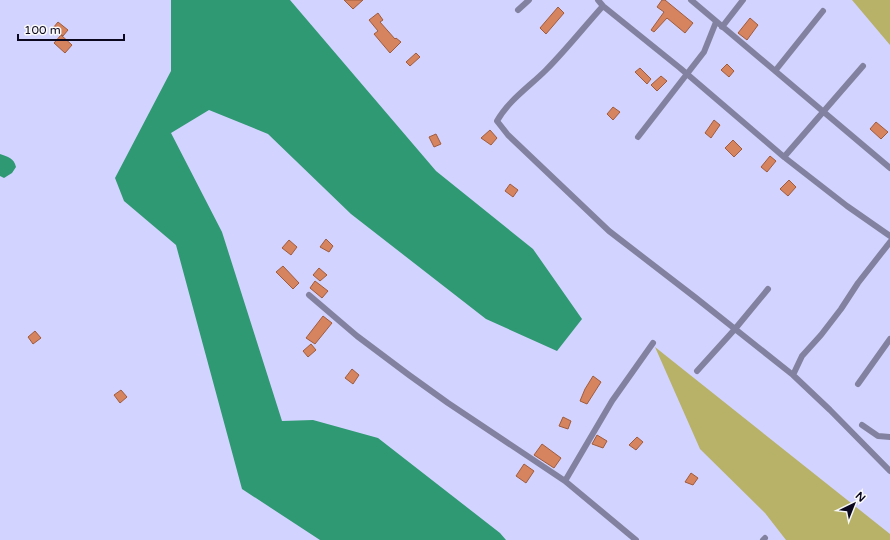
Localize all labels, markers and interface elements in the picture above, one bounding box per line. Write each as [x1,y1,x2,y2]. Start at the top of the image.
scale bar [18,16,124,42]
text: 100 m [24,23,61,37]
north arrow [834,484,874,524]
text: N [853,489,868,505]

